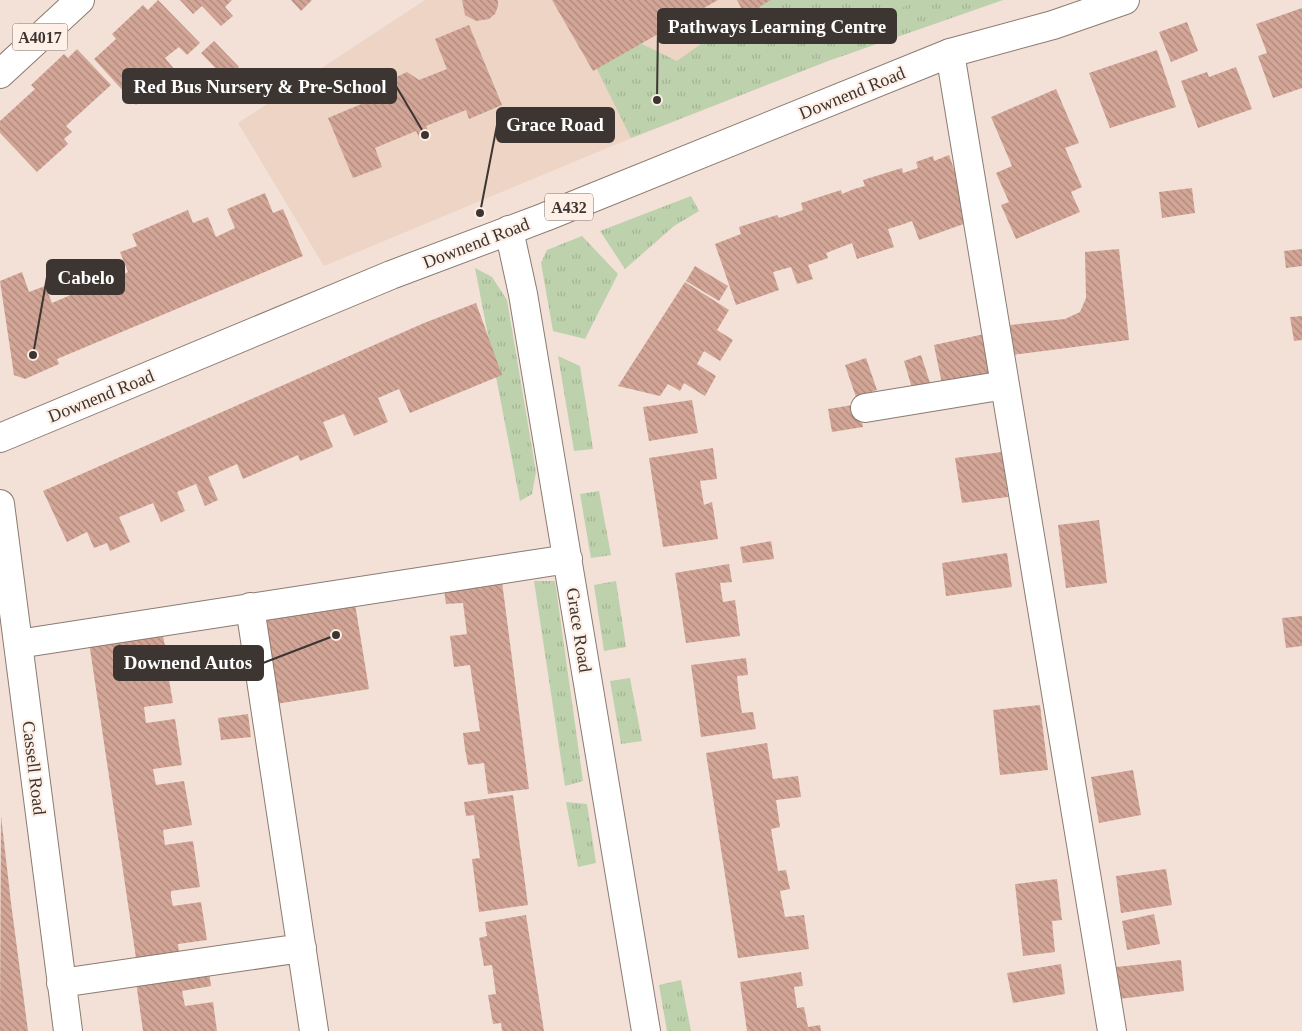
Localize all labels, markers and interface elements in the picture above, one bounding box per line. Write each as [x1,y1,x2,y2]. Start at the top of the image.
callout: Pathways Learning Centre [658,9,896,43]
text: Pathways Learning Centre [668,16,886,37]
road number: A4017 [12,24,68,51]
street label: Downend Road [796,63,908,123]
callout: Red Bus Nursery & Pre-School [123,69,396,103]
text: Red Bus Nursery & Pre-School [134,76,386,97]
callout: Grace Road [497,108,614,142]
text: Grace Road [506,114,604,135]
road number: A432 [545,193,593,220]
street label: Downend Road [420,214,532,272]
callout: Cabelo [47,260,124,294]
text: Cabelo [58,267,115,288]
street label: Downend Road [45,366,157,426]
street label: Grace Road [562,586,596,674]
callout: Downend Autos [114,646,263,680]
text: Downend Autos [124,652,252,673]
street label: Cassell Road [18,720,50,816]

